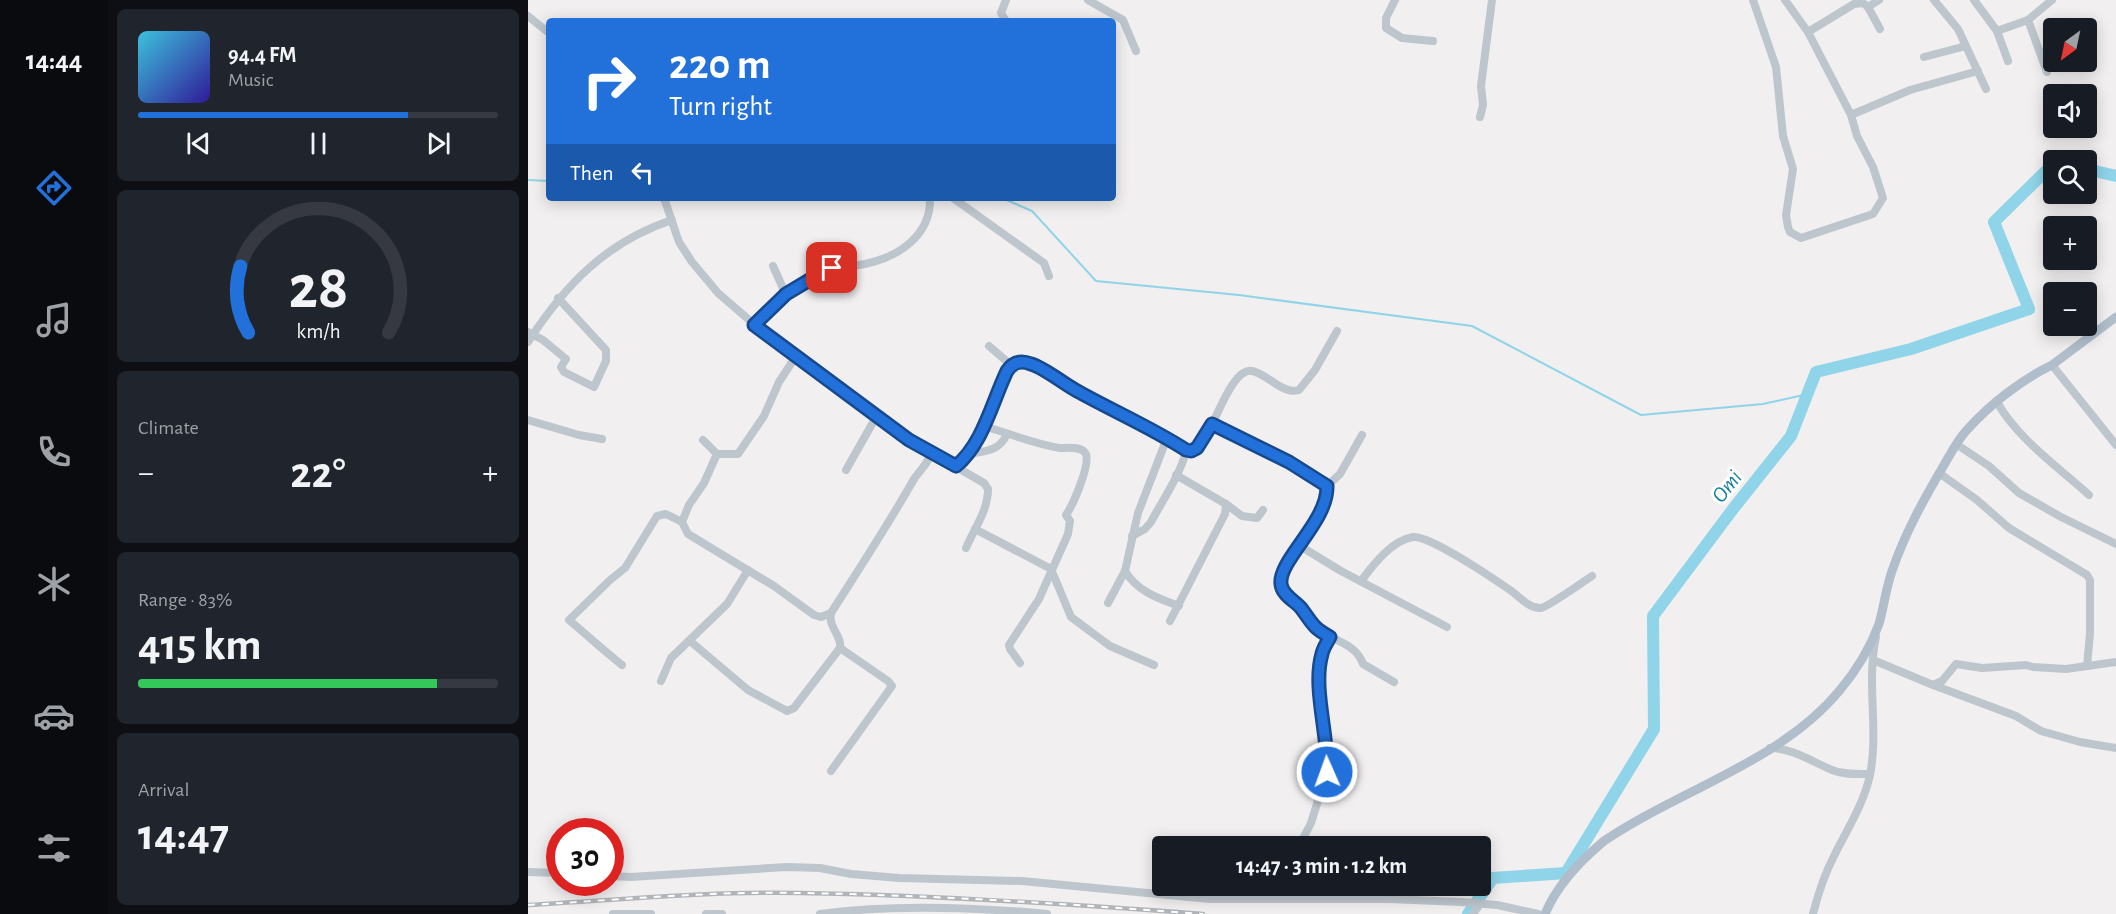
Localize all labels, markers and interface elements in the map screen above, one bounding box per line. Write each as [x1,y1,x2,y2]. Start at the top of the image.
north arrow [2043,18,2097,72]
map controls [2043,18,2097,336]
icon: right [570,42,648,120]
text: 94.4 FM [228,44,296,66]
text: 220 m [669,44,771,86]
text: 14:44 [26,47,82,74]
text: Music [228,70,274,90]
button: sound [2043,84,2097,138]
text: Turn right [669,93,772,120]
icon: previous [182,127,215,160]
icon: pause [302,127,335,160]
icon: next [422,127,455,160]
button: search [2043,150,2097,204]
icon: left [626,156,659,189]
text: Then [570,162,614,184]
icon: directions [33,167,75,209]
button: + [2043,216,2097,270]
pin [806,242,857,293]
icon: arrive [815,251,848,284]
text: 28 [288,257,348,319]
button: − [2043,282,2097,336]
icon: music [33,299,75,341]
text: km/h [296,321,340,342]
text: Climate [138,418,199,438]
icon: phone [33,431,75,473]
text: 22° [290,451,346,496]
text: − [138,457,154,490]
text: + [482,457,498,490]
water label: Omi [1708,466,1746,507]
icon: climate [33,563,75,605]
text: Range · 83% [138,590,232,610]
text: 415 km [138,623,262,668]
icon: car [33,695,75,737]
position arrow [1295,740,1359,804]
text: Arrival [138,780,189,800]
text: 14:47 [138,813,229,858]
speed limit sign: 30 [546,818,624,896]
icon: filters [33,827,75,869]
text: 14:47 · 3 min · 1.2 km [1236,855,1407,877]

